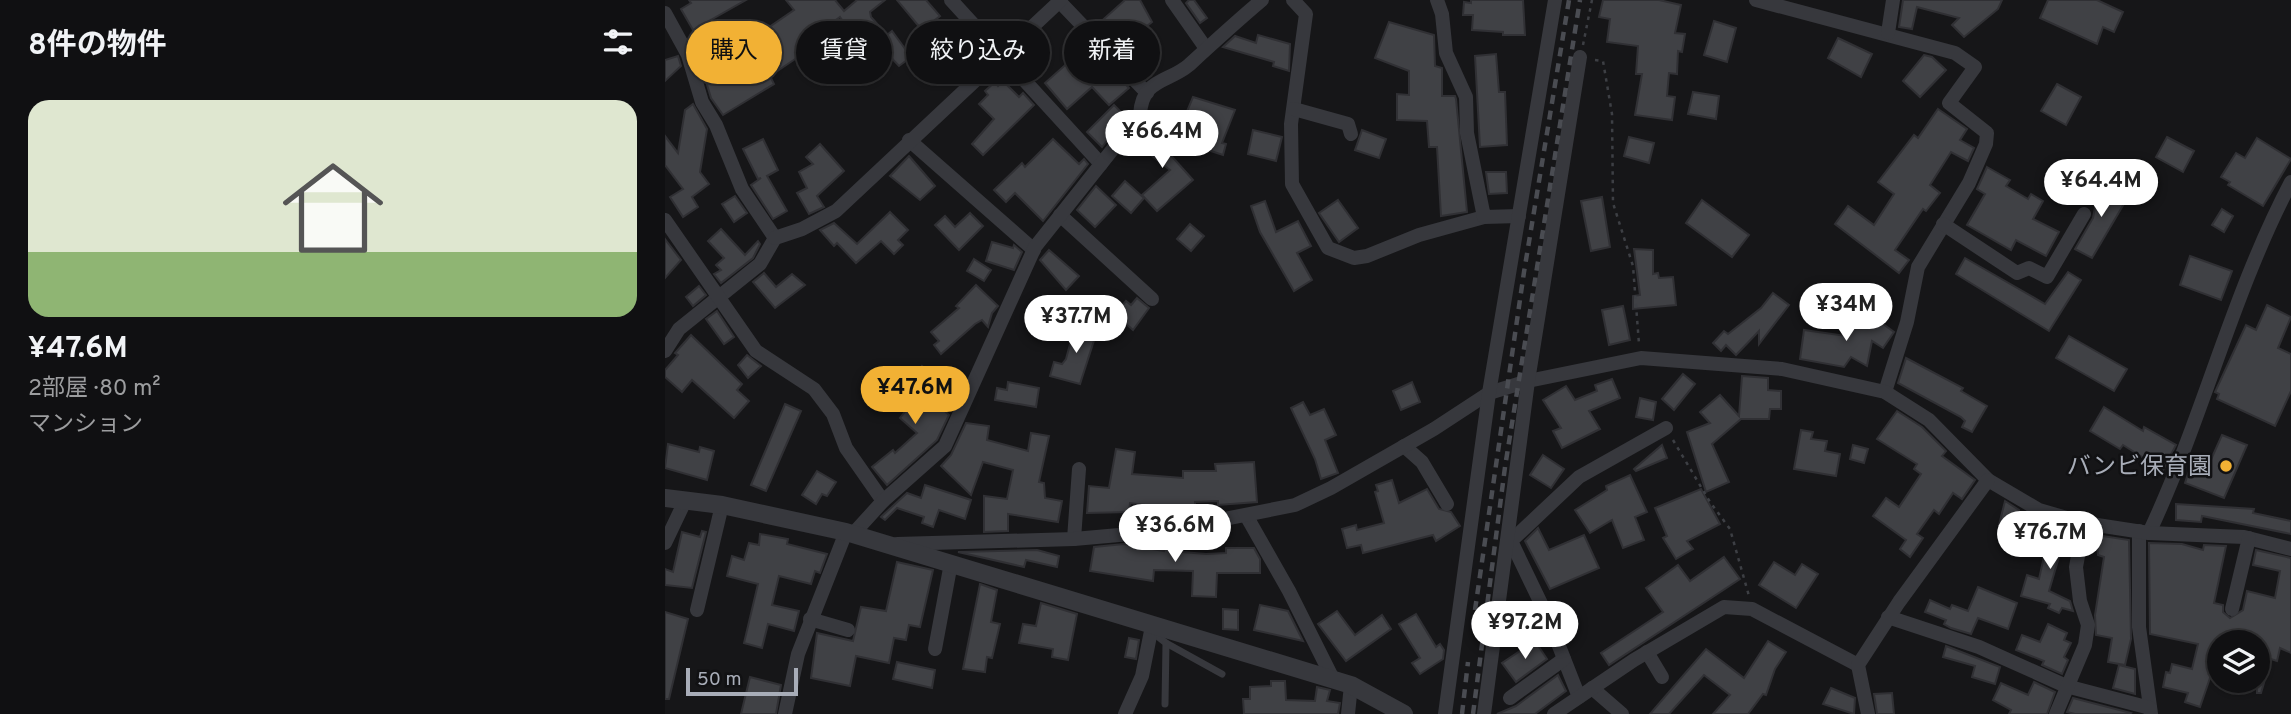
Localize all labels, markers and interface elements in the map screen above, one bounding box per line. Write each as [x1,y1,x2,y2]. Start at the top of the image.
chip: 購入 [686,21,782,84]
chip: 賃貸 [796,21,892,84]
chip: 絞り込み [906,21,1050,84]
chip: 新着 [1064,21,1160,84]
icon: filters [599,23,637,61]
text: 8件の物件 [28,28,167,65]
pin: ¥66.4M [1105,110,1219,170]
text: ¥66.4M [1121,118,1203,147]
icon: home [270,145,396,271]
pin: ¥64.4M [2044,160,2158,219]
text: ¥64.4M [2060,167,2142,196]
pin: ¥34M [1805,284,1887,343]
text: ¥34M [1815,291,1877,320]
pin: ¥37.7M [1019,296,1133,355]
text: ¥37.7M [1040,303,1112,332]
text: ¥47.6M [28,331,128,368]
pin: ¥47.6M [858,366,972,426]
text: ¥47.6M [877,374,953,403]
text: 2部屋 · 80 m² [28,375,161,404]
text: マンション [28,411,143,440]
place label: バンビ保育園 [2067,453,2212,483]
marker: バンビ保育園 [2218,458,2234,474]
pin: ¥36.6M [1118,504,1232,564]
text: ¥36.6M [1135,512,1215,541]
pin: ¥76.7M [1993,512,2107,571]
text: ¥76.7M [2013,519,2087,548]
pin: ¥97.2M [1468,602,1582,661]
text: ¥97.2M [1487,609,1563,638]
map controls [2207,630,2270,693]
button: layers [2207,630,2270,693]
scale bar [686,665,798,697]
text: 50 m [697,668,742,692]

